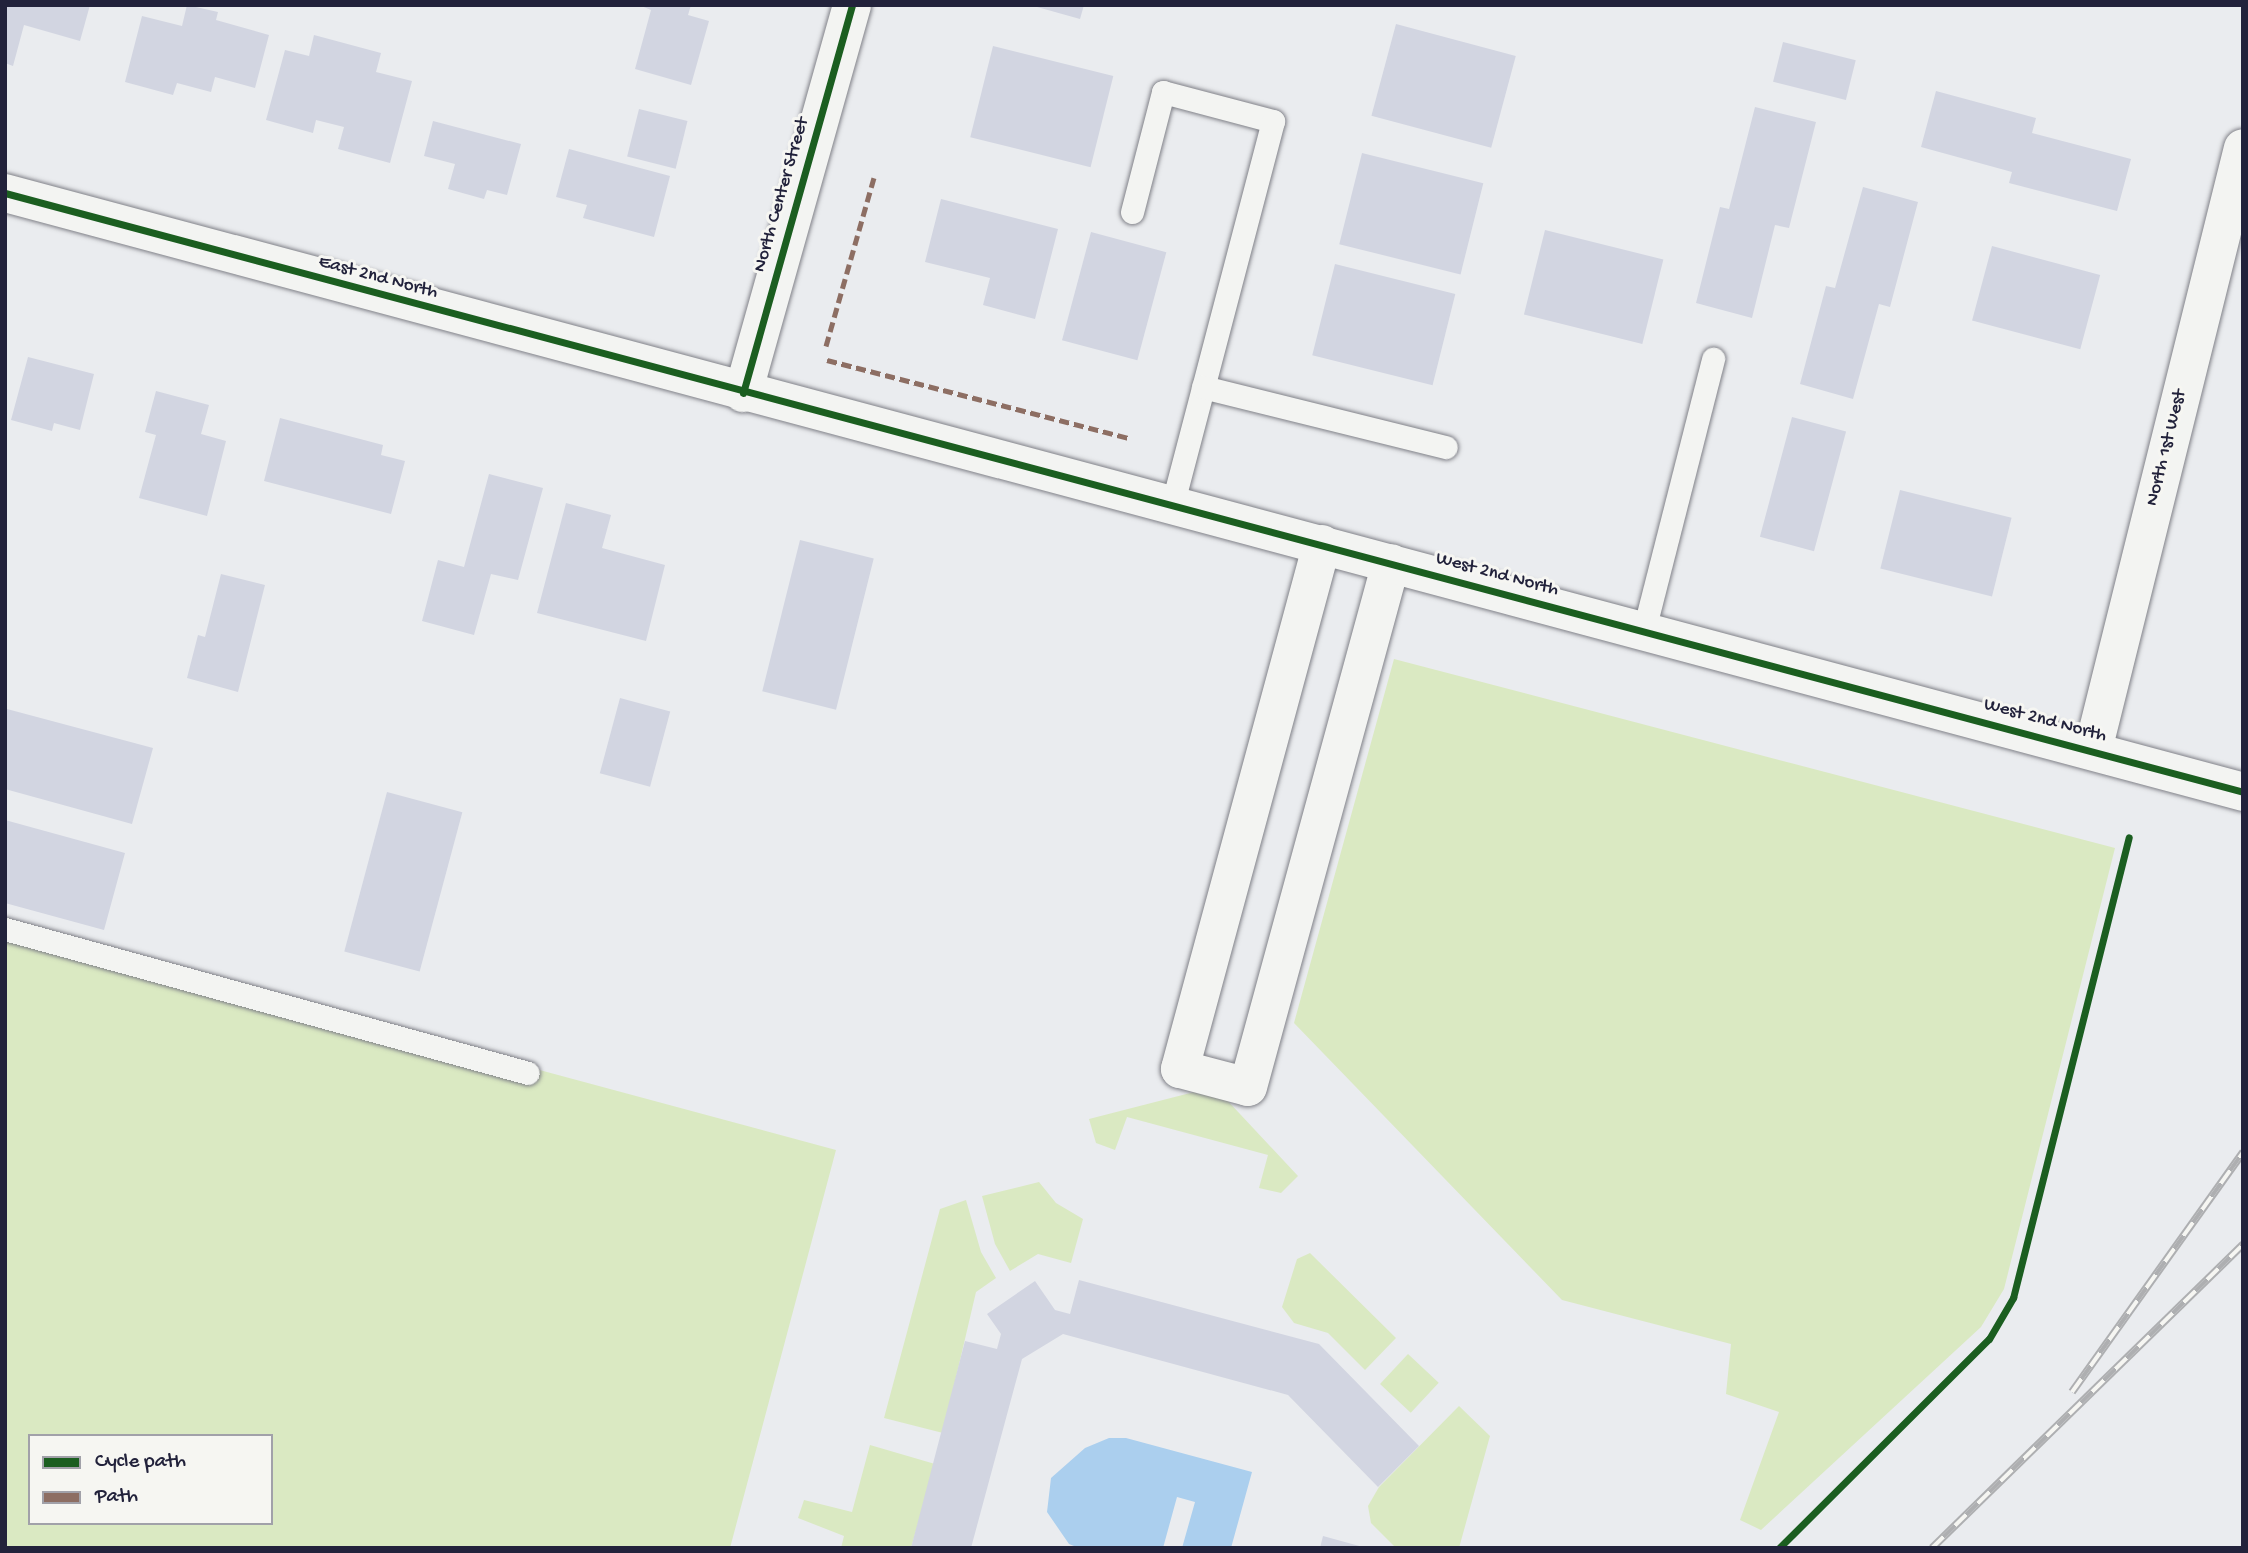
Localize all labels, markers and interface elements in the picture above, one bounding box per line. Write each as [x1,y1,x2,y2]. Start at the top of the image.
street label: North Center Street [749,115,815,275]
street label: East 2nd North [316,251,440,305]
street label: North 1st West [2142,387,2192,509]
street label: West 2nd North [1433,548,1561,602]
street label: West 2nd North [1981,694,2109,748]
legend [28,1434,273,1525]
text: Cycle path [95,1450,186,1475]
text: Path [95,1485,138,1510]

